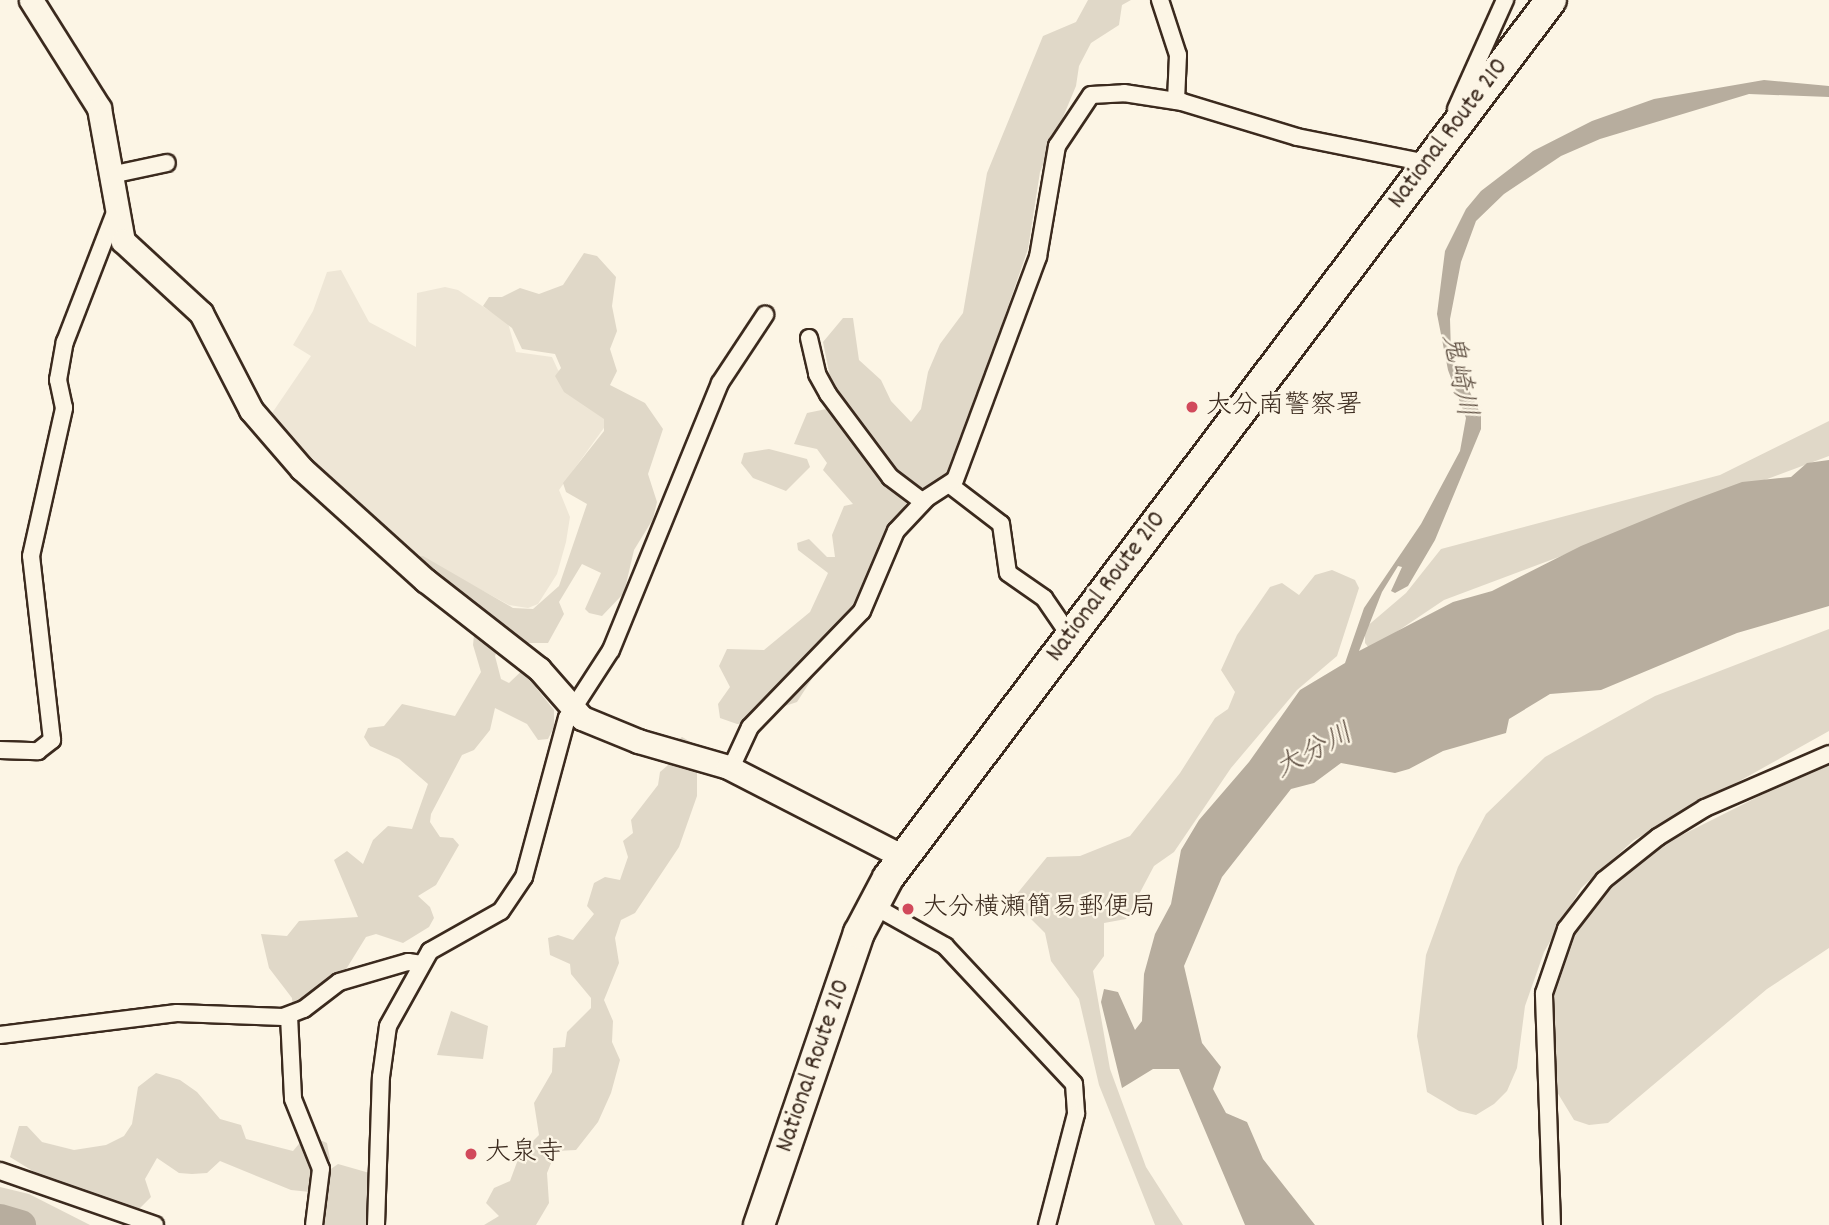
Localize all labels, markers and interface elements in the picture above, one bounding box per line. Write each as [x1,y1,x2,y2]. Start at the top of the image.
street label: National Route 210 [1382,52,1516,216]
water label: 鬼崎川 [1432,332,1482,420]
place label: 大分南警察署 [1206,391,1362,423]
marker: 大分南警察署 [1184,399,1200,415]
street label: National Route 210 [1040,505,1174,669]
water label: 大分川 [1270,718,1360,788]
place label: 大分横瀬簡易郵便局 [922,893,1156,925]
marker: 大分横瀬簡易郵便局 [900,901,916,917]
street label: National Route 210 [770,975,858,1157]
place label: 大泉寺 [485,1138,563,1170]
marker: 大泉寺 [463,1146,479,1162]

